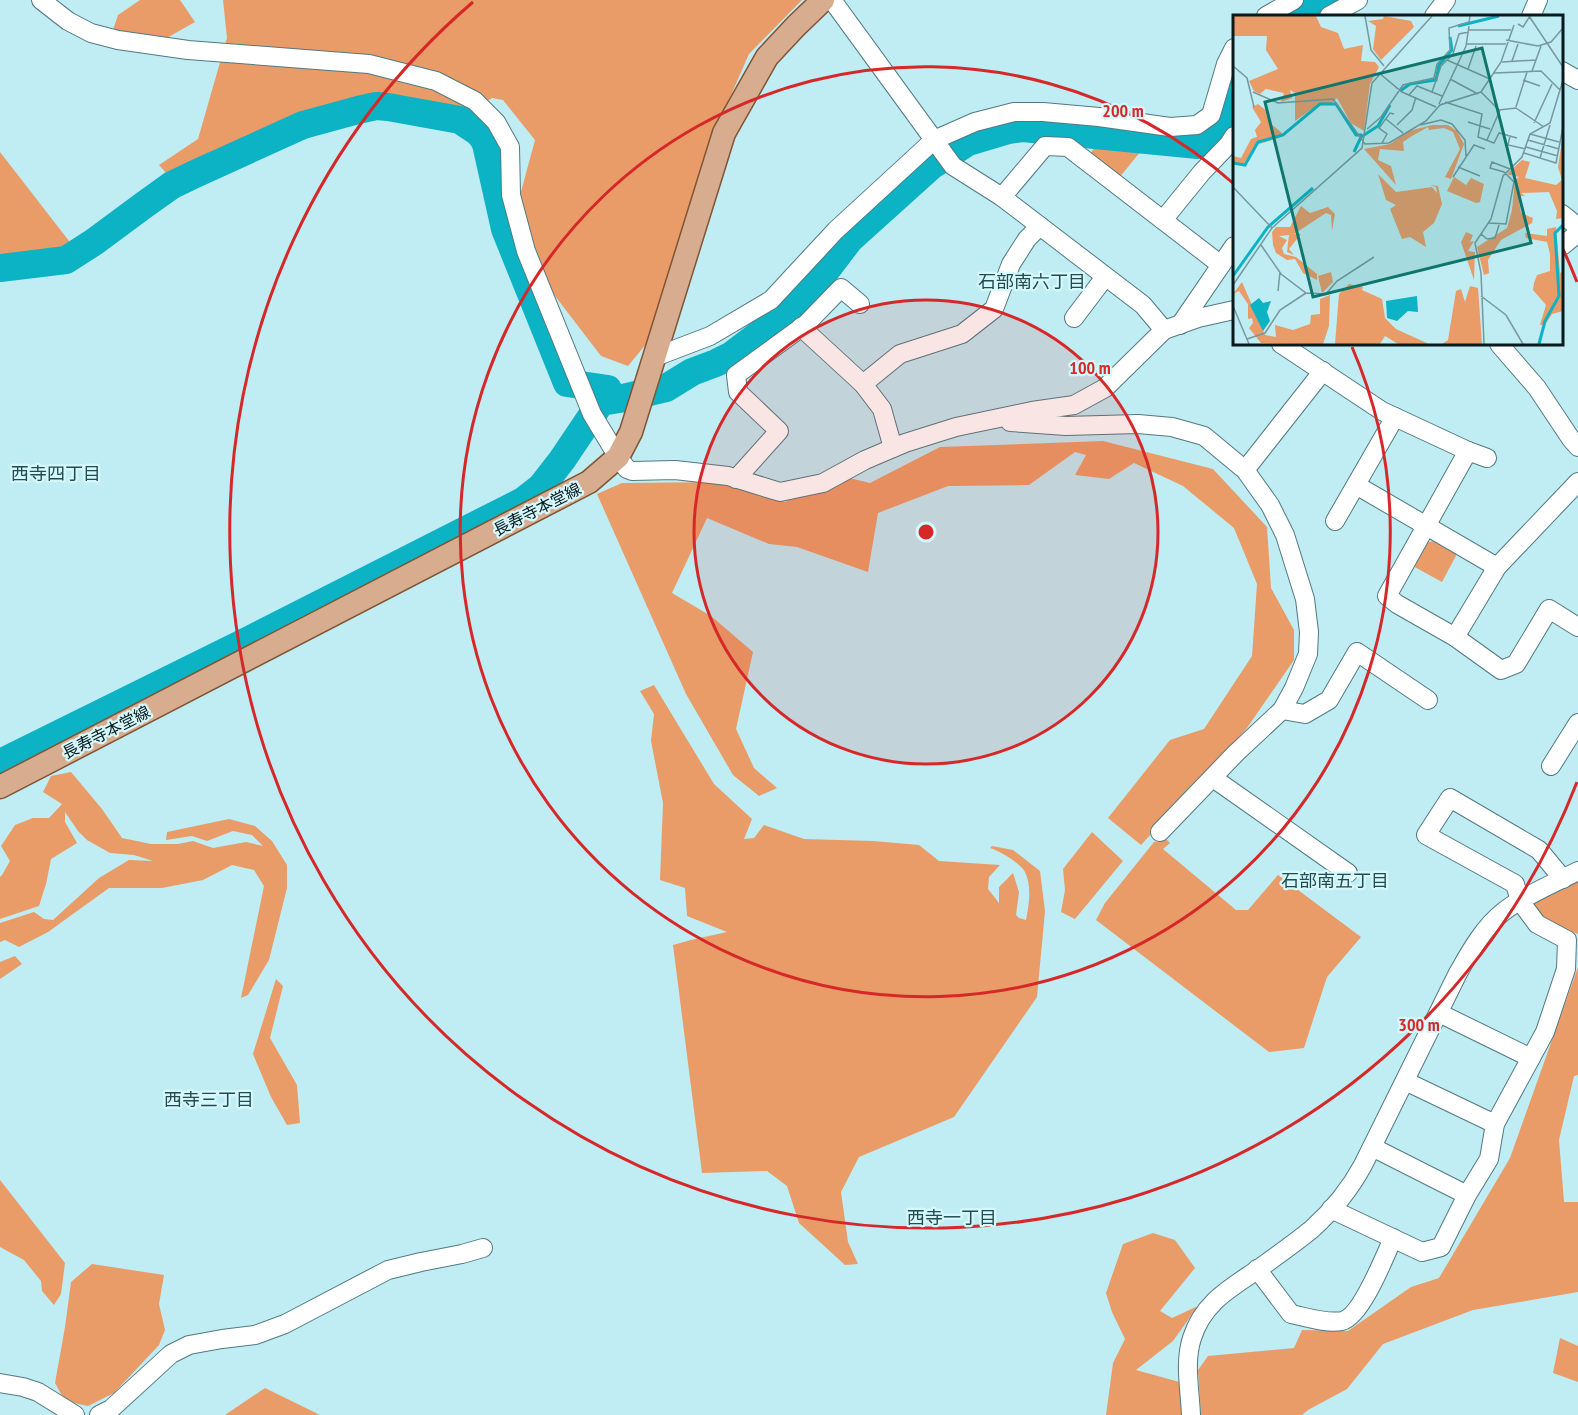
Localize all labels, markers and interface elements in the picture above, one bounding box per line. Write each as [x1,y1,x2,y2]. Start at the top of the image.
inset map [1233,15,1563,345]
text: 200 m [1102,99,1144,122]
district label: 石部南六丁目 [978,270,1086,293]
text: 100 m [1069,356,1111,379]
district label: 西寺四丁目 [11,462,101,485]
street label: 長寿寺本堂線 [490,478,584,540]
centre of rings [916,522,936,542]
street label: 長寿寺本堂線 [59,701,153,763]
district label: 石部南五丁目 [1281,869,1389,892]
text: 300 m [1398,1013,1440,1036]
district label: 西寺三丁目 [164,1088,254,1111]
district label: 西寺一丁目 [907,1206,997,1229]

